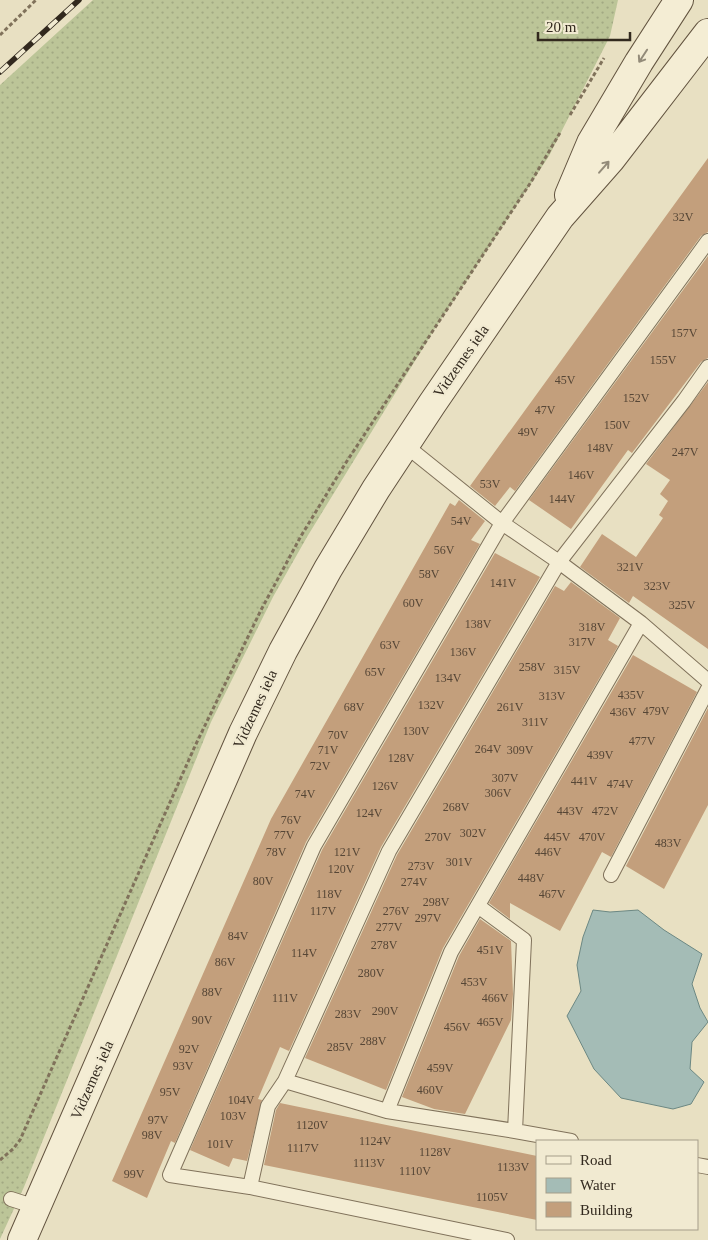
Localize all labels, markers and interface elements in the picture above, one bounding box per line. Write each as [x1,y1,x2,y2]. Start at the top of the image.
scale bar [538,10,630,42]
text: 20 m [546,19,577,35]
one-way arrow [638,48,648,62]
one-way arrow [598,161,610,174]
house number: 32V [673,210,694,224]
street label: Vidzemes iela [430,322,492,400]
house number: 157V [671,326,698,340]
house number: 155V [650,353,677,367]
house number: 45V [555,373,576,387]
house number: 152V [623,391,650,405]
house number: 47V [535,403,556,417]
house number: 150V [604,418,631,432]
house number: 49V [518,425,539,439]
house number: 148V [587,441,614,455]
house number: 247V [672,445,699,459]
house number: 146V [568,468,595,482]
house number: 53V [480,477,501,491]
house number: 144V [549,492,576,506]
house number: 54V [451,514,472,528]
house number: 56V [434,543,455,557]
house number: 321V [617,560,644,574]
house number: 58V [419,567,440,581]
house number: 141V [490,576,517,590]
house number: 323V [644,579,671,593]
house number: 60V [403,596,424,610]
house number: 325V [669,598,696,612]
house number: 138V [465,617,492,631]
house number: 318V [579,620,606,634]
house number: 317V [569,635,596,649]
house number: 63V [380,638,401,652]
house number: 136V [450,645,477,659]
house number: 258V [519,660,546,674]
house number: 315V [554,663,581,677]
house number: 65V [365,665,386,679]
street label: Vidzemes iela [230,667,280,751]
house number: 134V [435,671,462,685]
house number: 435V [618,688,645,702]
house number: 313V [539,689,566,703]
house number: 132V [418,698,445,712]
house number: 68V [344,700,365,714]
house number: 261V [497,700,524,714]
house number: 479V [643,704,670,718]
house number: 436V [610,705,637,719]
house number: 311V [522,715,548,729]
house number: 130V [403,724,430,738]
house number: 70V [328,728,349,742]
house number: 477V [629,734,656,748]
house number: 264V [475,742,502,756]
house number: 71V [318,743,339,757]
house number: 309V [507,743,534,757]
house number: 439V [587,748,614,762]
house number: 128V [388,751,415,765]
house number: 72V [310,759,331,773]
house number: 307V [492,771,519,785]
house number: 441V [571,774,598,788]
house number: 474V [607,777,634,791]
house number: 126V [372,779,399,793]
house number: 306V [485,786,512,800]
house number: 74V [295,787,316,801]
house number: 268V [443,800,470,814]
house number: 443V [557,804,584,818]
house number: 472V [592,804,619,818]
house number: 124V [356,806,383,820]
house number: 76V [281,813,302,827]
house number: 302V [460,826,487,840]
house number: 77V [274,828,295,842]
house number: 270V [425,830,452,844]
house number: 445V [544,830,571,844]
house number: 470V [579,830,606,844]
house number: 483V [655,836,682,850]
house number: 78V [266,845,287,859]
house number: 121V [334,845,361,859]
house number: 446V [535,845,562,859]
house number: 301V [446,855,473,869]
house number: 273V [408,859,435,873]
house number: 120V [328,862,355,876]
house number: 448V [518,871,545,885]
house number: 80V [253,874,274,888]
house number: 274V [401,875,428,889]
house number: 118V [316,887,342,901]
house number: 467V [539,887,566,901]
house number: 298V [423,895,450,909]
house number: 117V [310,904,336,918]
house number: 276V [383,904,410,918]
house number: 297V [415,911,442,925]
house number: 277V [376,920,403,934]
house number: 84V [228,929,249,943]
house number: 278V [371,938,398,952]
house number: 451V [477,943,504,957]
house number: 114V [291,946,317,960]
house number: 86V [215,955,236,969]
house number: 280V [358,966,385,980]
house number: 453V [461,975,488,989]
house number: 88V [202,985,223,999]
house number: 111V [272,991,298,1005]
house number: 466V [482,991,509,1005]
house number: 290V [372,1004,399,1018]
house number: 283V [335,1007,362,1021]
house number: 90V [192,1013,213,1027]
house number: 465V [477,1015,504,1029]
house number: 456V [444,1020,471,1034]
house number: 288V [360,1034,387,1048]
street label: Vidzemes iela [68,1038,117,1122]
house number: 285V [327,1040,354,1054]
house number: 92V [179,1042,200,1056]
house number: 93V [173,1059,194,1073]
house number: 459V [427,1061,454,1075]
house number: 460V [417,1083,444,1097]
house number: 95V [160,1085,181,1099]
house number: 104V [228,1093,255,1107]
house number: 103V [220,1109,247,1123]
house number: 97V [148,1113,169,1127]
house number: 1120V [296,1118,328,1132]
house number: 98V [142,1128,163,1142]
house number: 1124V [359,1134,391,1148]
house number: 101V [207,1137,234,1151]
legend [536,1140,698,1230]
house number: 1117V [287,1141,319,1155]
house number: 1128V [419,1145,451,1159]
text: Road [580,1152,612,1168]
house number: 1113V [353,1156,385,1170]
house number: 1133V [497,1160,529,1174]
house number: 1110V [399,1164,431,1178]
house number: 99V [124,1167,145,1181]
text: Water [580,1177,615,1193]
house number: 1105V [476,1190,508,1204]
text: Building [580,1202,633,1218]

